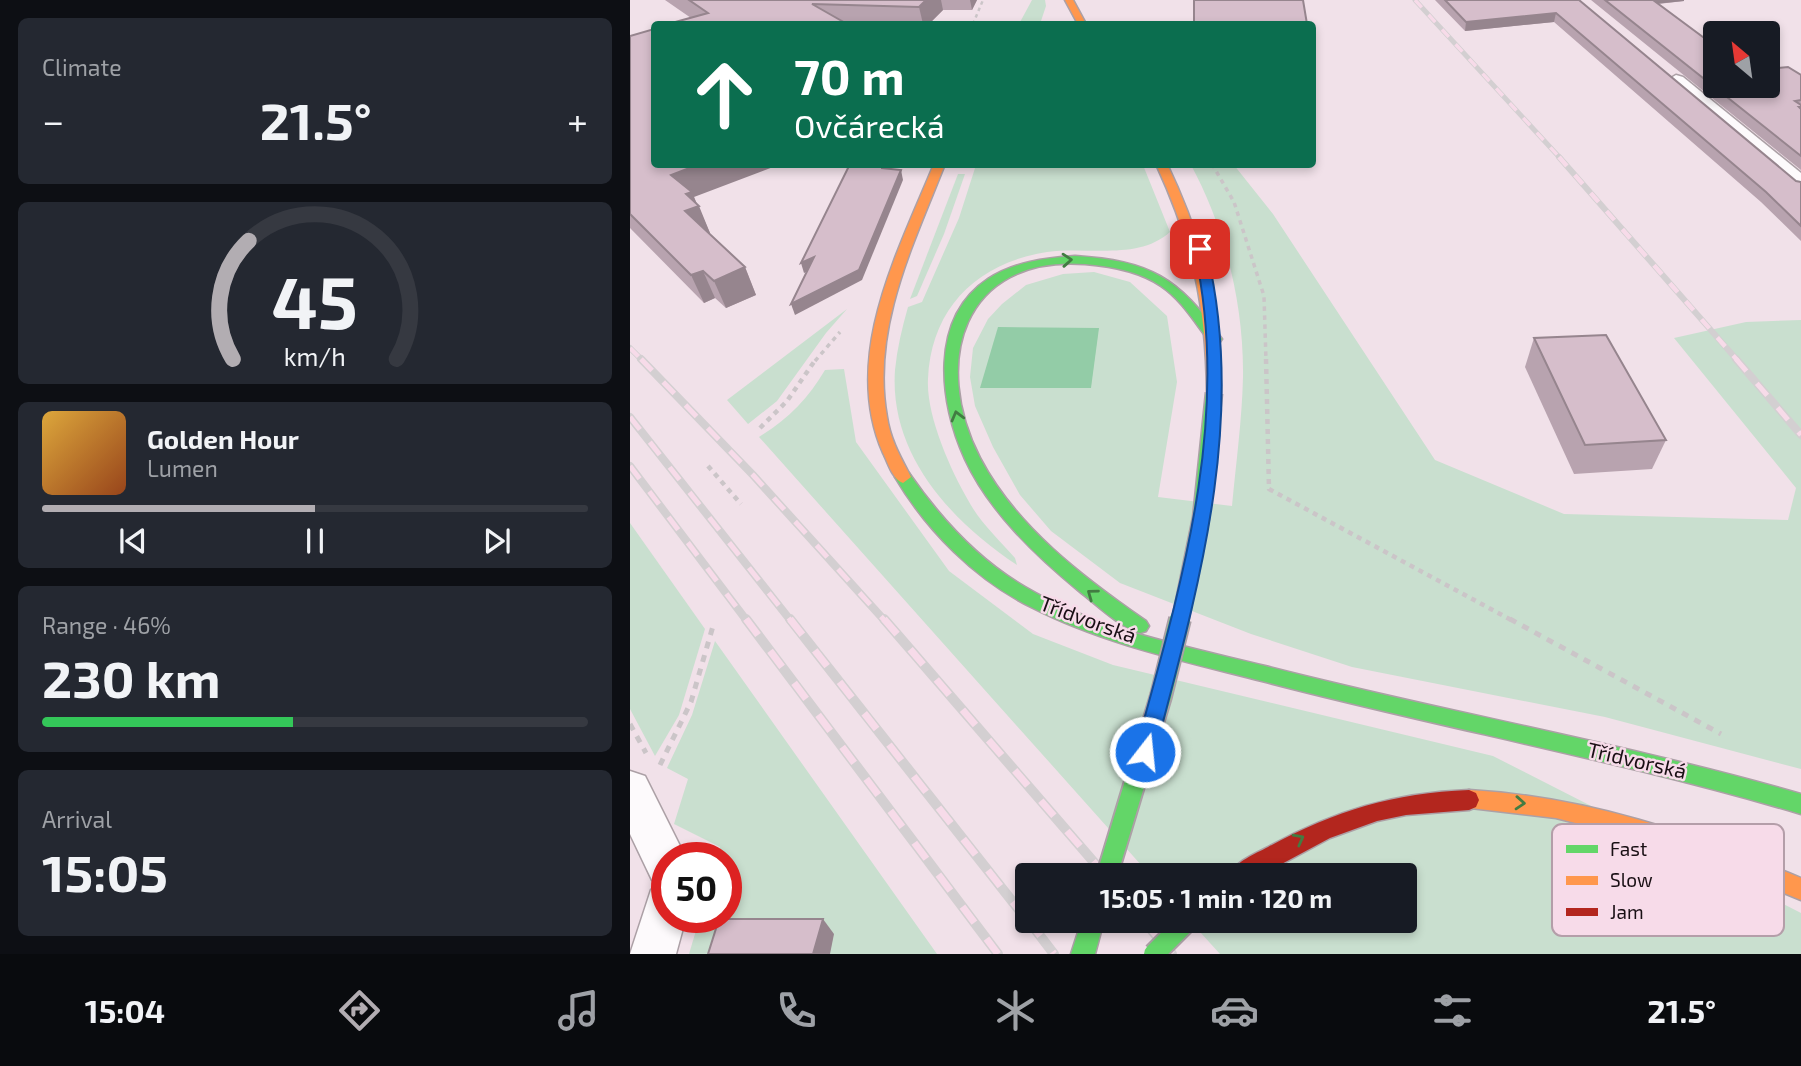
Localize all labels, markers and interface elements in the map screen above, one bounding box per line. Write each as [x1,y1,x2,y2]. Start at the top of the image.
north arrow [1703,21,1780,98]
map controls [1703,21,1780,98]
text: 70 m [794,46,905,105]
icon: ahead [679,49,770,140]
text: Climate [42,53,122,81]
text: 21.5° [260,88,372,150]
text: − [42,97,64,143]
text: + [567,97,588,143]
text: Ovčárecká [794,106,944,144]
pin [1170,219,1230,279]
icon: arrive [1181,230,1219,268]
one-way arrow [1062,253,1073,268]
text: 45 [272,256,358,344]
text: km/h [284,341,346,371]
one-way arrow [951,410,965,422]
text: Golden Hour [147,423,299,454]
text: Lumen [147,454,218,482]
icon: previous [114,522,152,560]
icon: pause [296,522,334,560]
icon: next [478,522,516,560]
street label: Třídvorská [1037,590,1140,648]
one-way arrow [1087,590,1100,602]
text: Range · 46% [42,611,171,639]
text: 230 km [42,646,221,708]
position arrow [1108,715,1182,789]
street label: Třídvorská [1585,736,1689,783]
one-way arrow [1515,795,1526,810]
text: Arrival [42,805,112,833]
legend [1552,824,1784,936]
one-way arrow [1292,834,1304,847]
text: Fast [1610,837,1647,860]
text: 15:05 [42,840,168,902]
speed limit sign: 50 [651,842,742,933]
text: Slow [1610,868,1653,891]
text: 15:05 · 1 min · 120 m [1100,882,1332,913]
text: Jam [1610,900,1644,923]
icon: directions [335,986,384,1035]
icon: music [554,986,603,1035]
icon: phone [772,986,821,1035]
icon: climate [991,986,1040,1035]
icon: car [1210,986,1259,1035]
icon: filters [1428,986,1477,1035]
text: 15:04 [85,991,165,1029]
text: 21.5° [1647,991,1716,1029]

